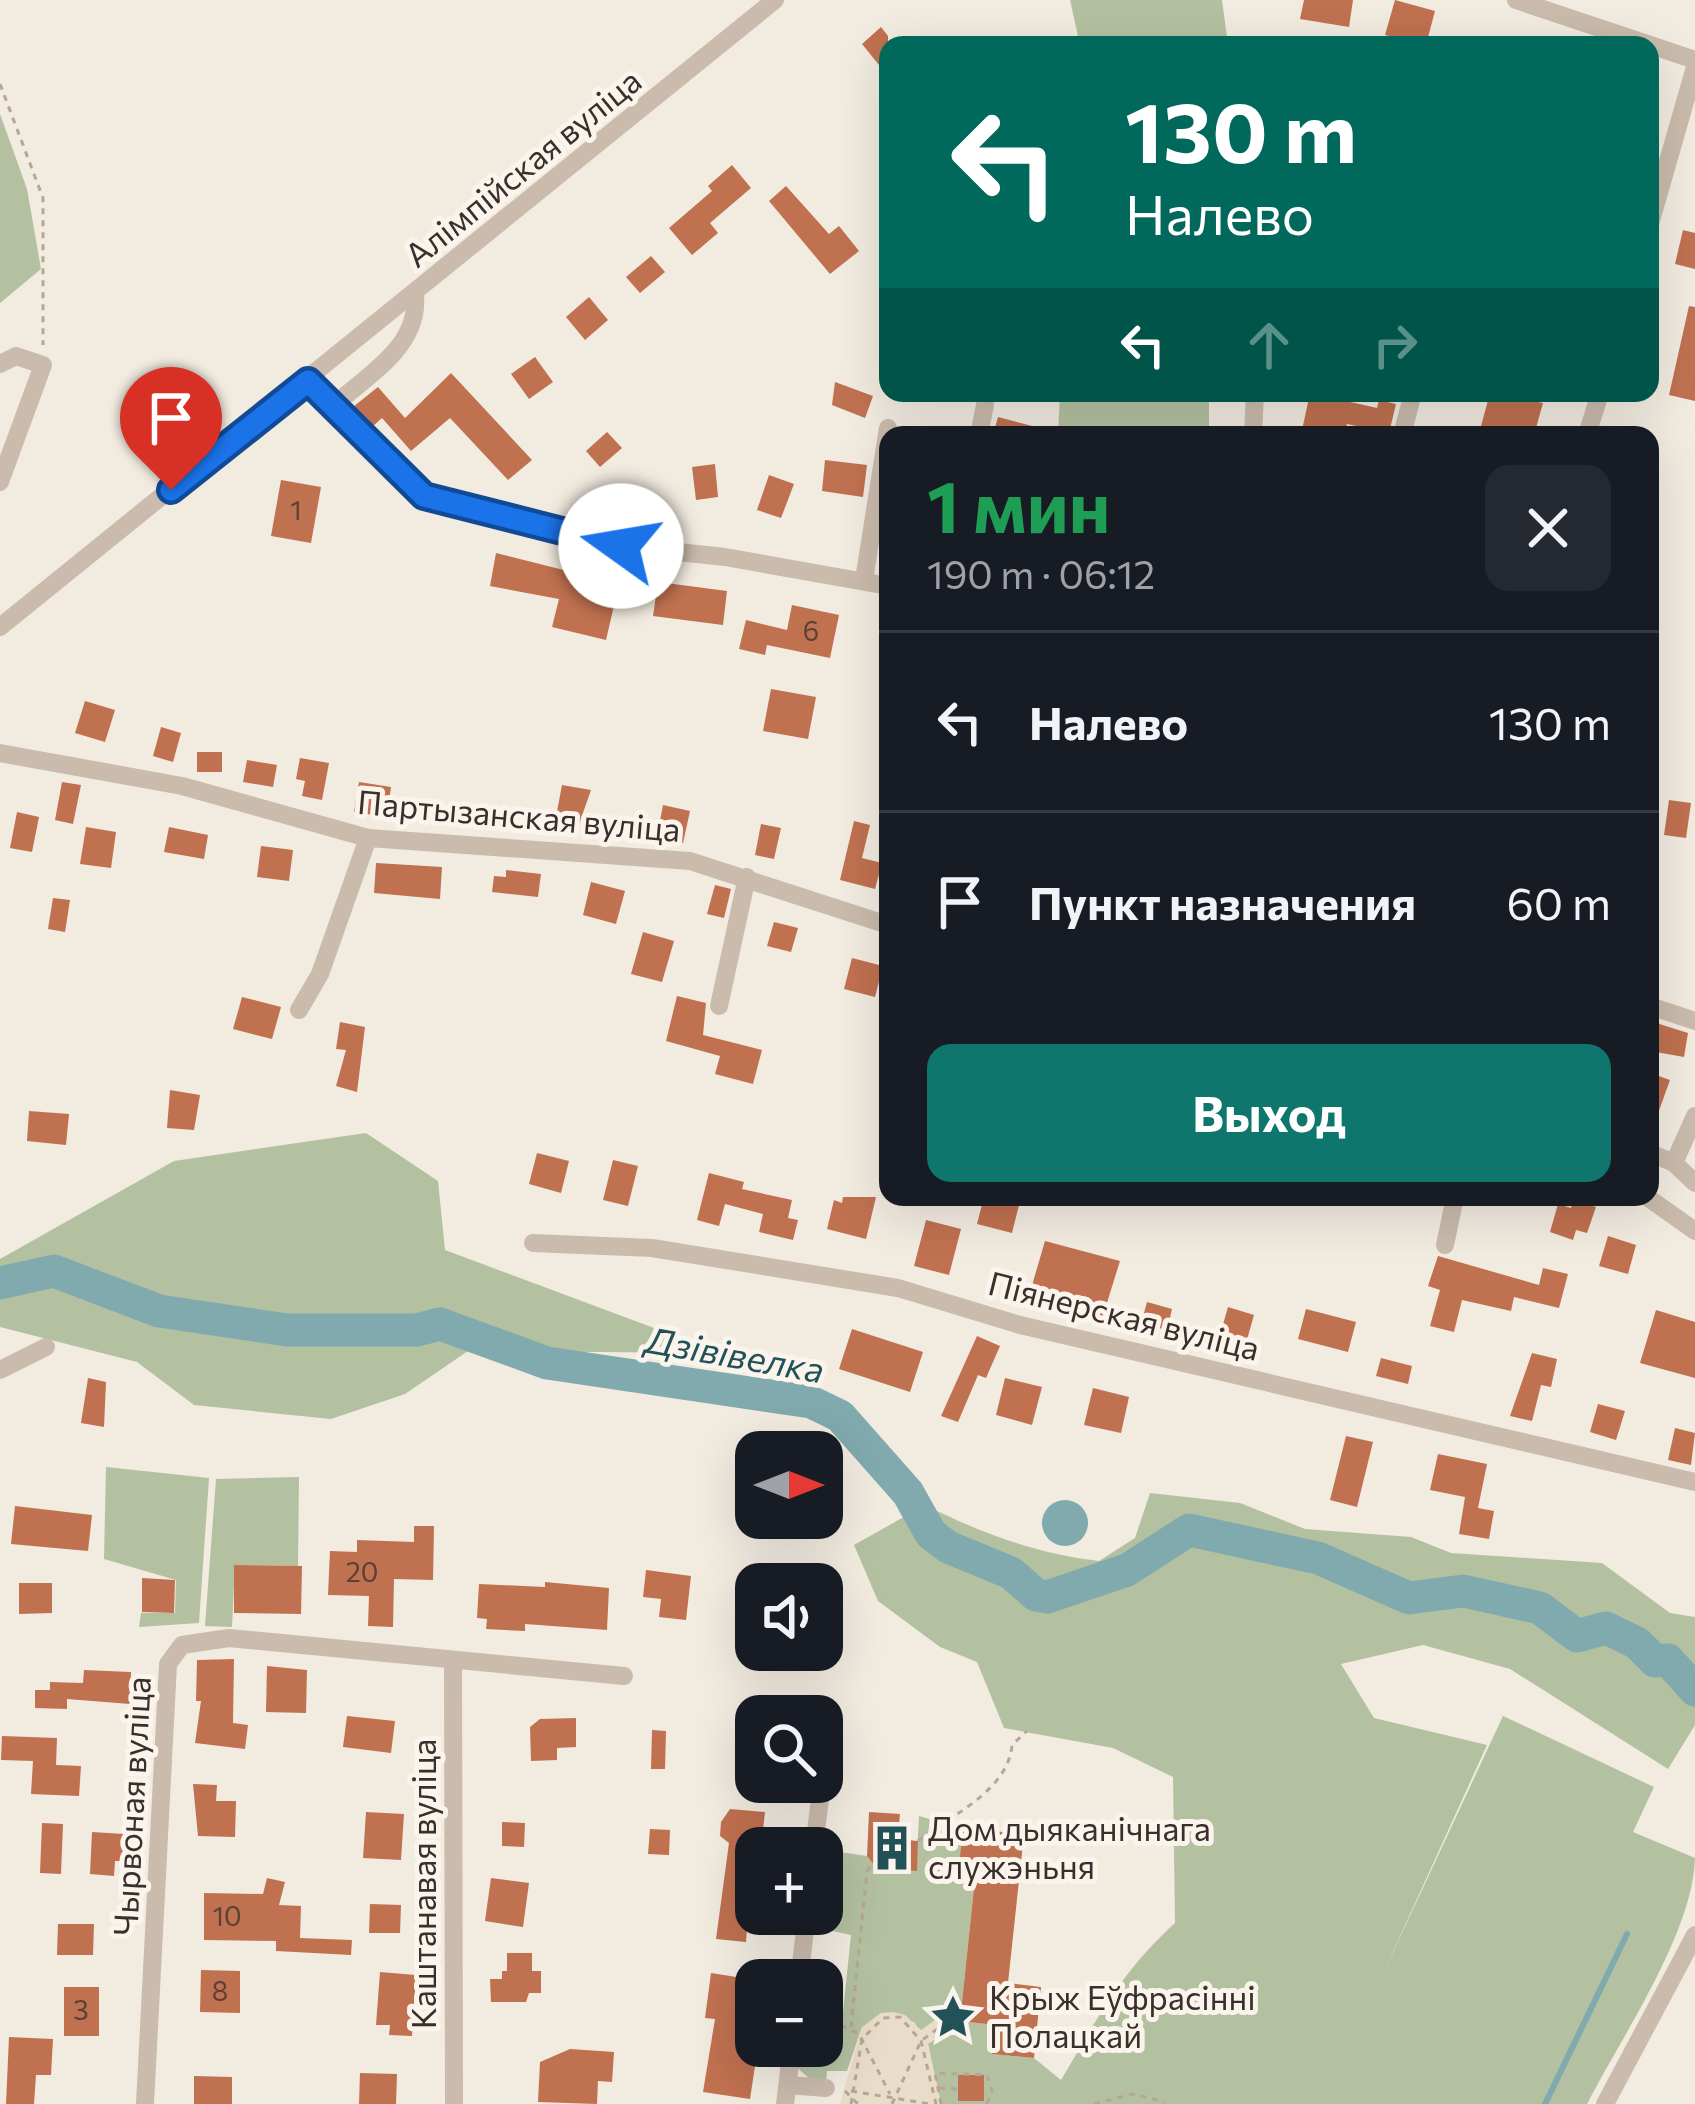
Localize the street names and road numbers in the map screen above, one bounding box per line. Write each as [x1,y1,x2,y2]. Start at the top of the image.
street label: Алімпійская вуліца [396,59,648,275]
street label: Партызанская вуліца [356,780,682,849]
street label: Піянерская вуліца [985,1261,1264,1368]
street label: Чырвоная вуліца [103,1675,158,1937]
street label: Каштанавая вуліца [402,1739,443,2029]

